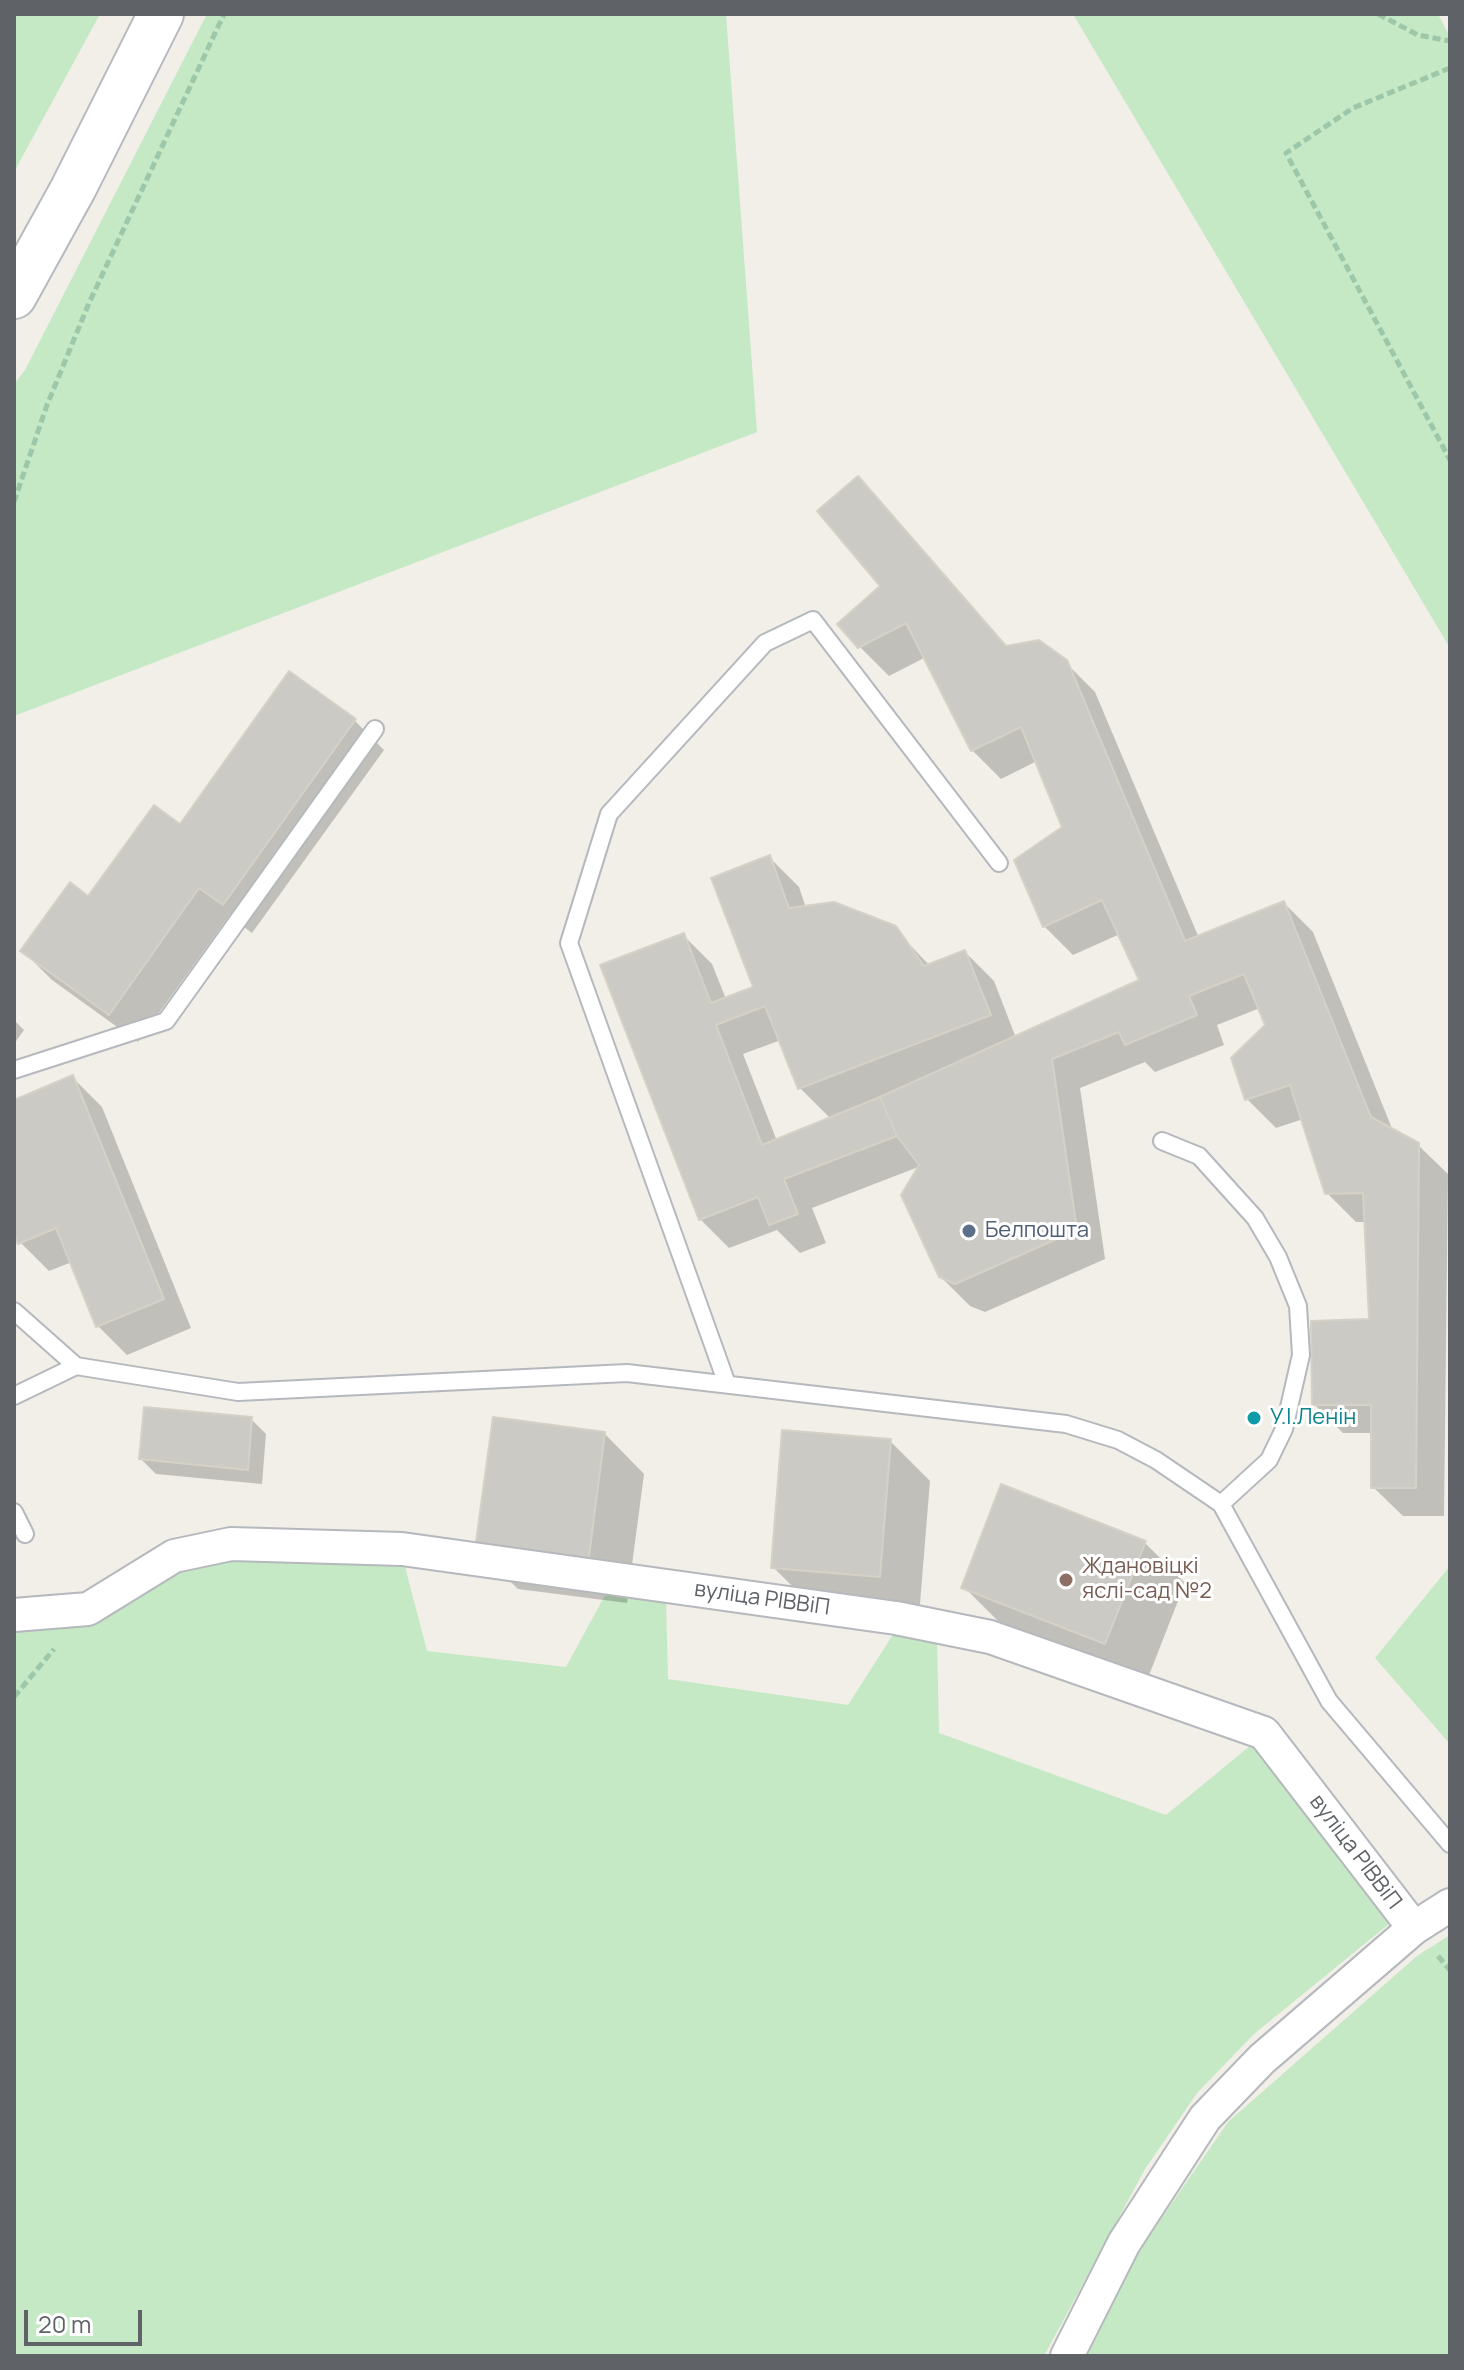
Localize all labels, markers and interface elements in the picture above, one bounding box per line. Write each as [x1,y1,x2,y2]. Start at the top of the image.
place label: Белпошта [985,1218,1089,1244]
marker: Белпошта [960,1222,978,1240]
place label: У.І.Ленін [1270,1405,1356,1431]
marker: У.І.Ленін [1245,1409,1263,1427]
place label: Ждановіцкі яслі-сад №2 [1082,1554,1212,1606]
marker: Ждановіцкі яслі-сад №2 [1057,1571,1075,1589]
street label: вуліца РІВВіП [692,1576,832,1622]
street label: вуліца РІВВіП [1303,1789,1407,1915]
scale bar [28,2294,146,2344]
text: 20 m [38,2307,91,2340]

